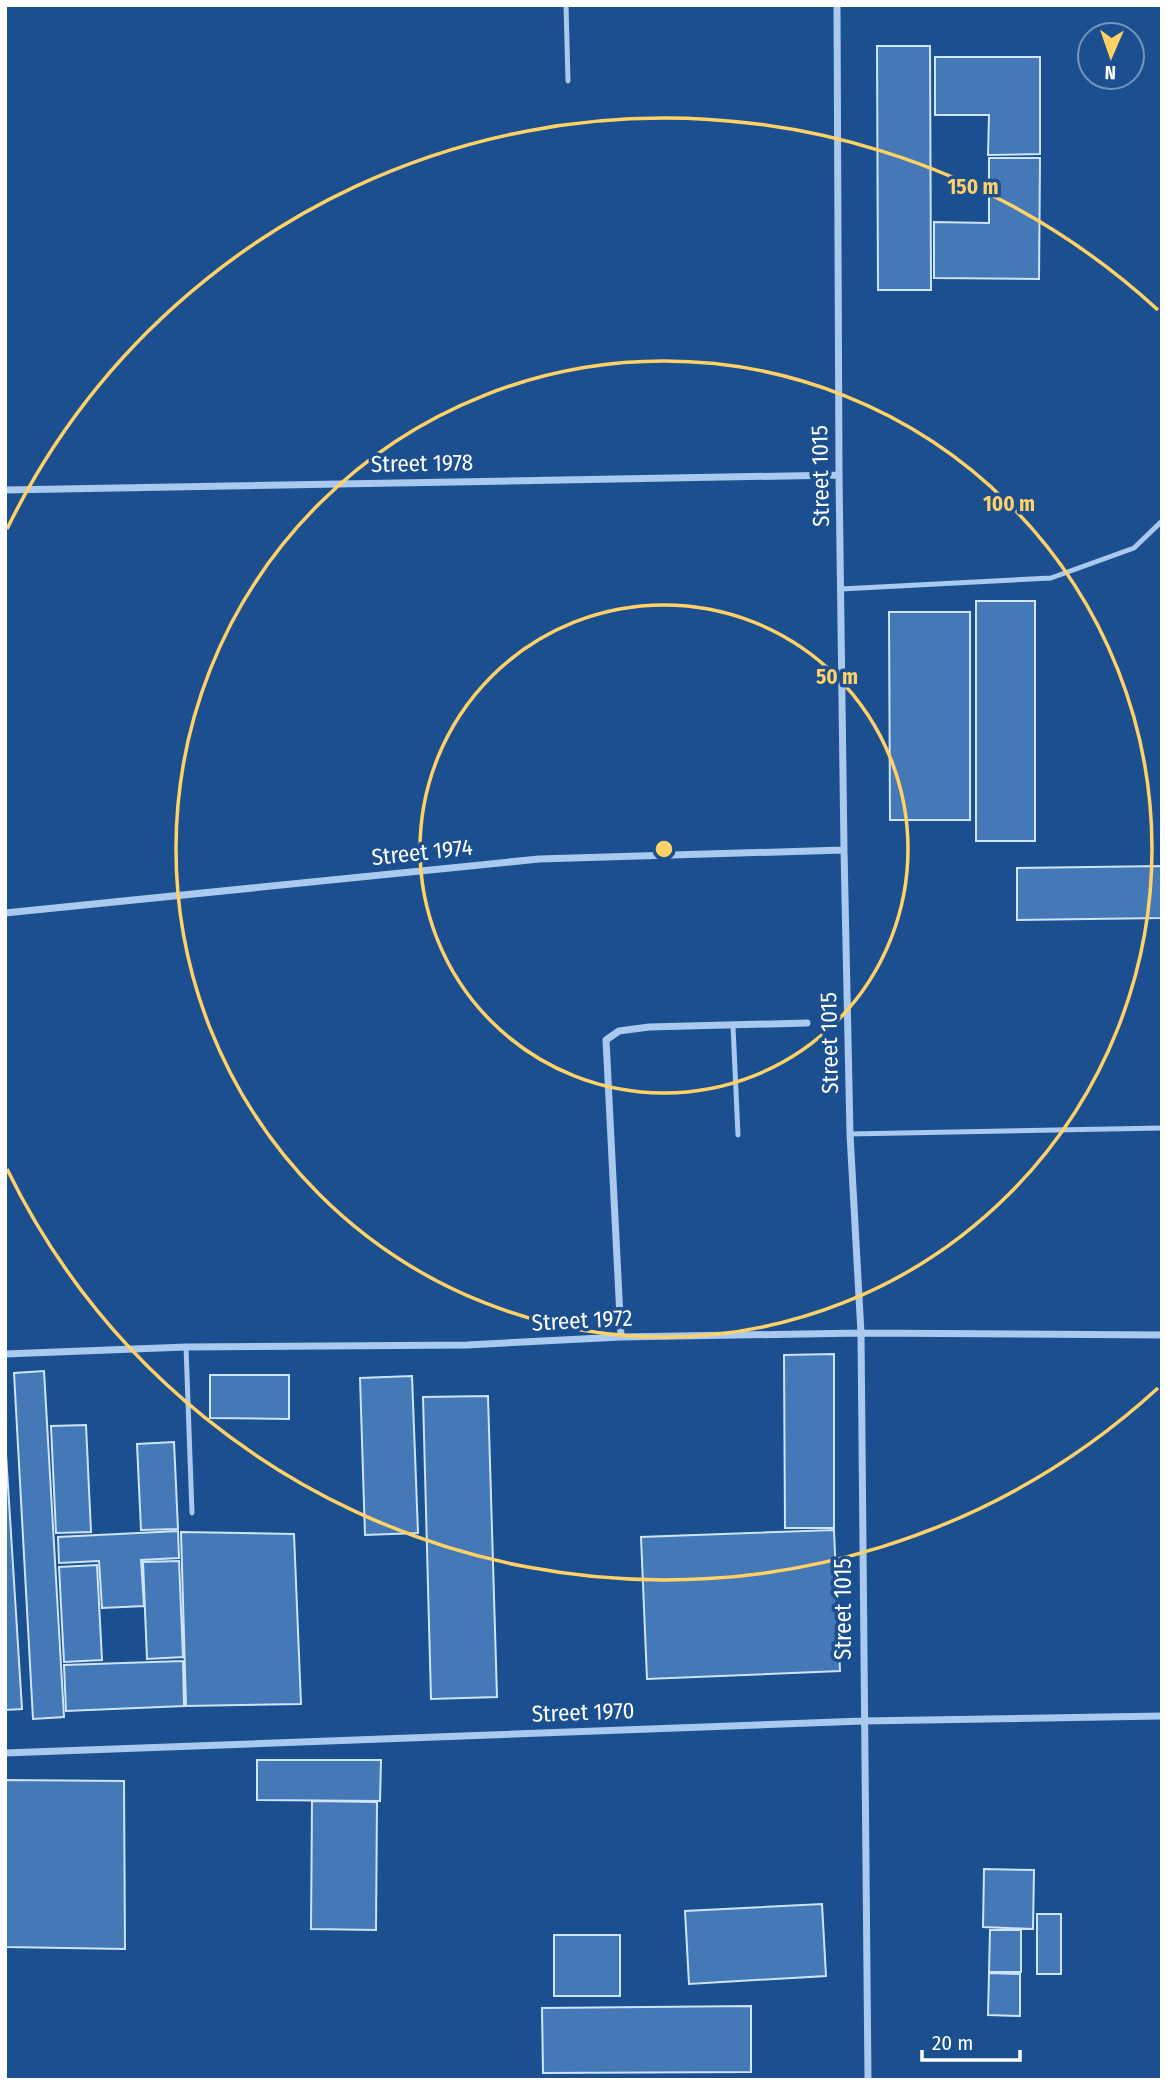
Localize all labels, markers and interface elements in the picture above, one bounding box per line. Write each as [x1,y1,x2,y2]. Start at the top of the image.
north arrow [1076,21,1146,91]
text: N [1104,61,1117,84]
text: 150 m [947,174,999,200]
street label: Street 1015 [805,425,835,527]
street label: Street 1978 [371,448,473,478]
text: 100 m [983,491,1035,517]
text: 50 m [816,664,858,690]
street label: Street 1974 [370,833,474,871]
centre of rings [652,837,676,861]
street label: Street 1015 [814,992,844,1094]
street label: Street 1972 [531,1303,633,1337]
street label: Street 1015 [829,1558,857,1660]
street label: Street 1970 [531,1696,635,1728]
scale bar [922,2018,1020,2062]
text: 20 m [932,2030,973,2056]

